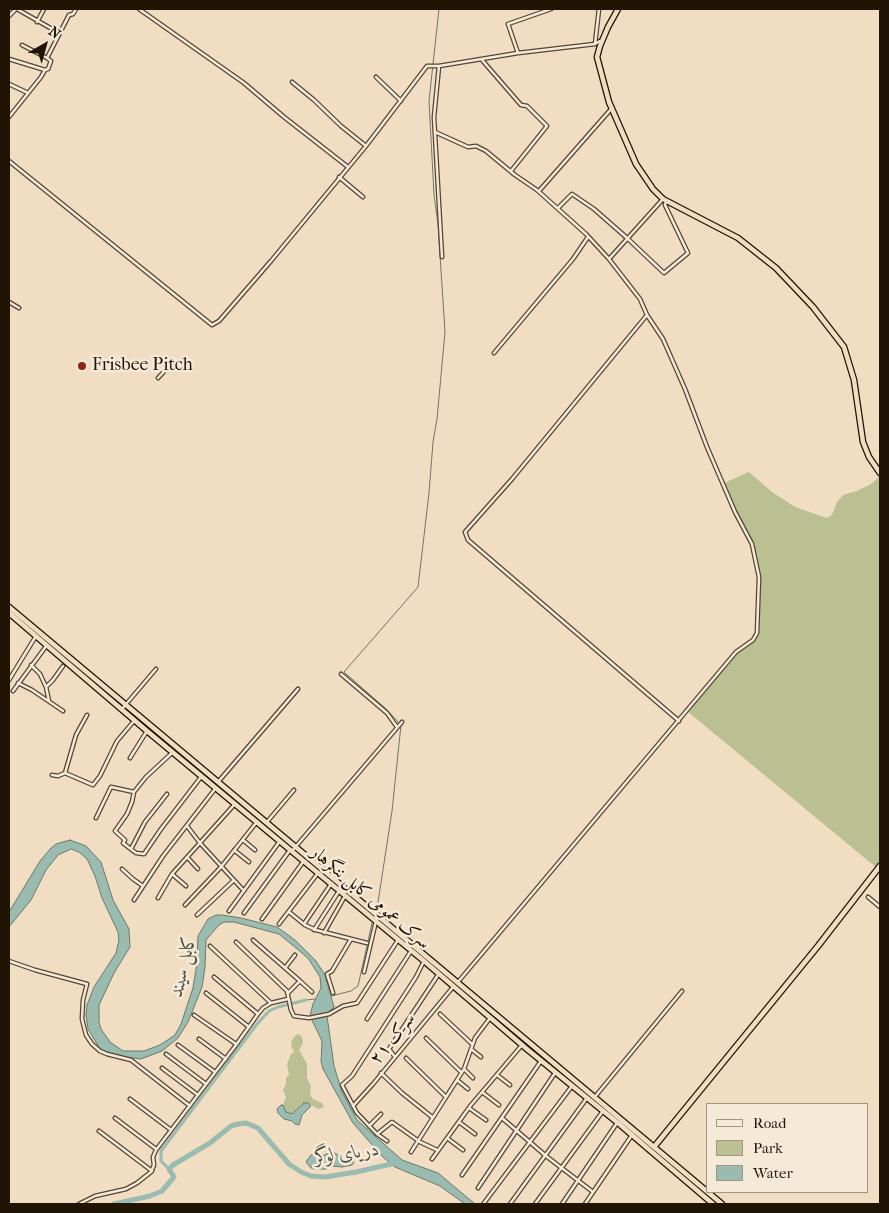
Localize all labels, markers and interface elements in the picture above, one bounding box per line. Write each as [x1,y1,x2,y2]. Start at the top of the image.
north arrow [20,20,70,70]
text: N [45,23,64,43]
place label: Frisbee Pitch [92,355,193,377]
marker: Frisbee Pitch [76,360,88,372]
street label: سرک عمومی کابل ننگرهار [306,842,434,954]
water label: کابل سيند [166,932,202,1000]
street label: سرک ۲۱ [366,1009,420,1069]
legend [706,1103,869,1193]
text: Road [753,1114,786,1132]
water label: دریای لوگر [313,1139,381,1169]
text: Park [753,1139,783,1157]
text: Water [753,1164,793,1182]

